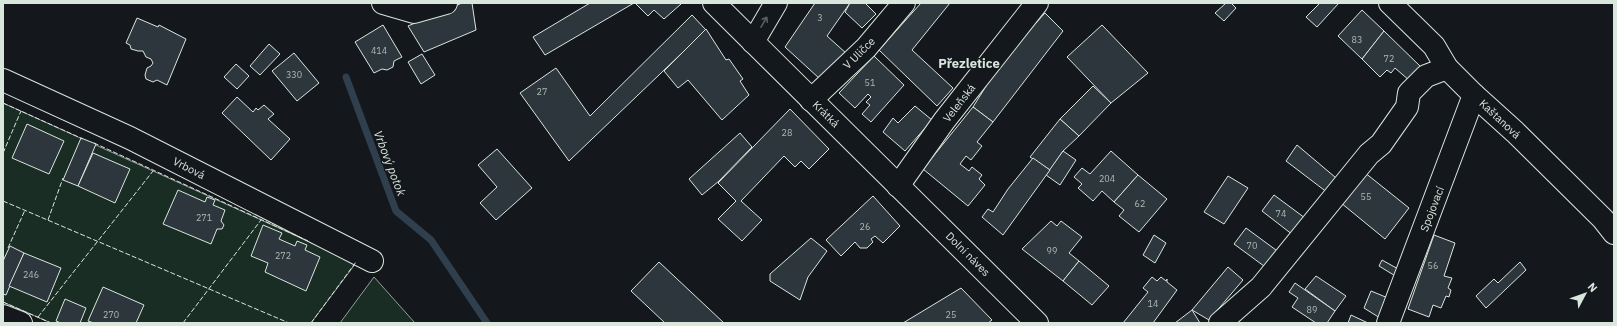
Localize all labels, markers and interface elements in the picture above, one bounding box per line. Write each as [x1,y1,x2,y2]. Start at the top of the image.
house number: 3 [817,12,823,23]
one-way arrow [761,17,769,29]
street label: V Uličce [840,34,878,72]
house number: 83 [1352,34,1362,45]
house number: 414 [371,45,387,56]
house number: 72 [1384,53,1394,64]
district label: Přezletice [938,55,1000,72]
house number: 330 [286,69,302,80]
house number: 51 [865,77,875,88]
street label: Veleňská [940,81,978,125]
house number: 27 [537,86,547,97]
street label: Kaštanová [1476,96,1524,142]
street label: Krátká [810,98,842,130]
house number: 28 [782,127,792,138]
water label: Vrbový potok [371,128,410,199]
street label: Vrbová [171,154,208,182]
house number: 204 [1099,173,1115,184]
street label: Spojovací [1417,184,1447,234]
house number: 55 [1361,191,1371,202]
house number: 62 [1135,198,1145,209]
house number: 74 [1276,208,1286,219]
house number: 271 [196,212,212,223]
house number: 26 [860,221,870,232]
street label: Dolní náves [943,229,993,279]
house number: 70 [1247,240,1257,251]
house number: 99 [1047,245,1057,256]
house number: 272 [275,250,291,261]
house number: 56 [1428,260,1438,271]
house number: 246 [23,269,39,280]
north arrow [1565,274,1605,314]
text: N [1585,280,1600,295]
house number: 14 [1148,298,1158,309]
house number: 89 [1307,304,1317,315]
house number: 270 [103,309,119,320]
house number: 25 [946,309,956,320]

